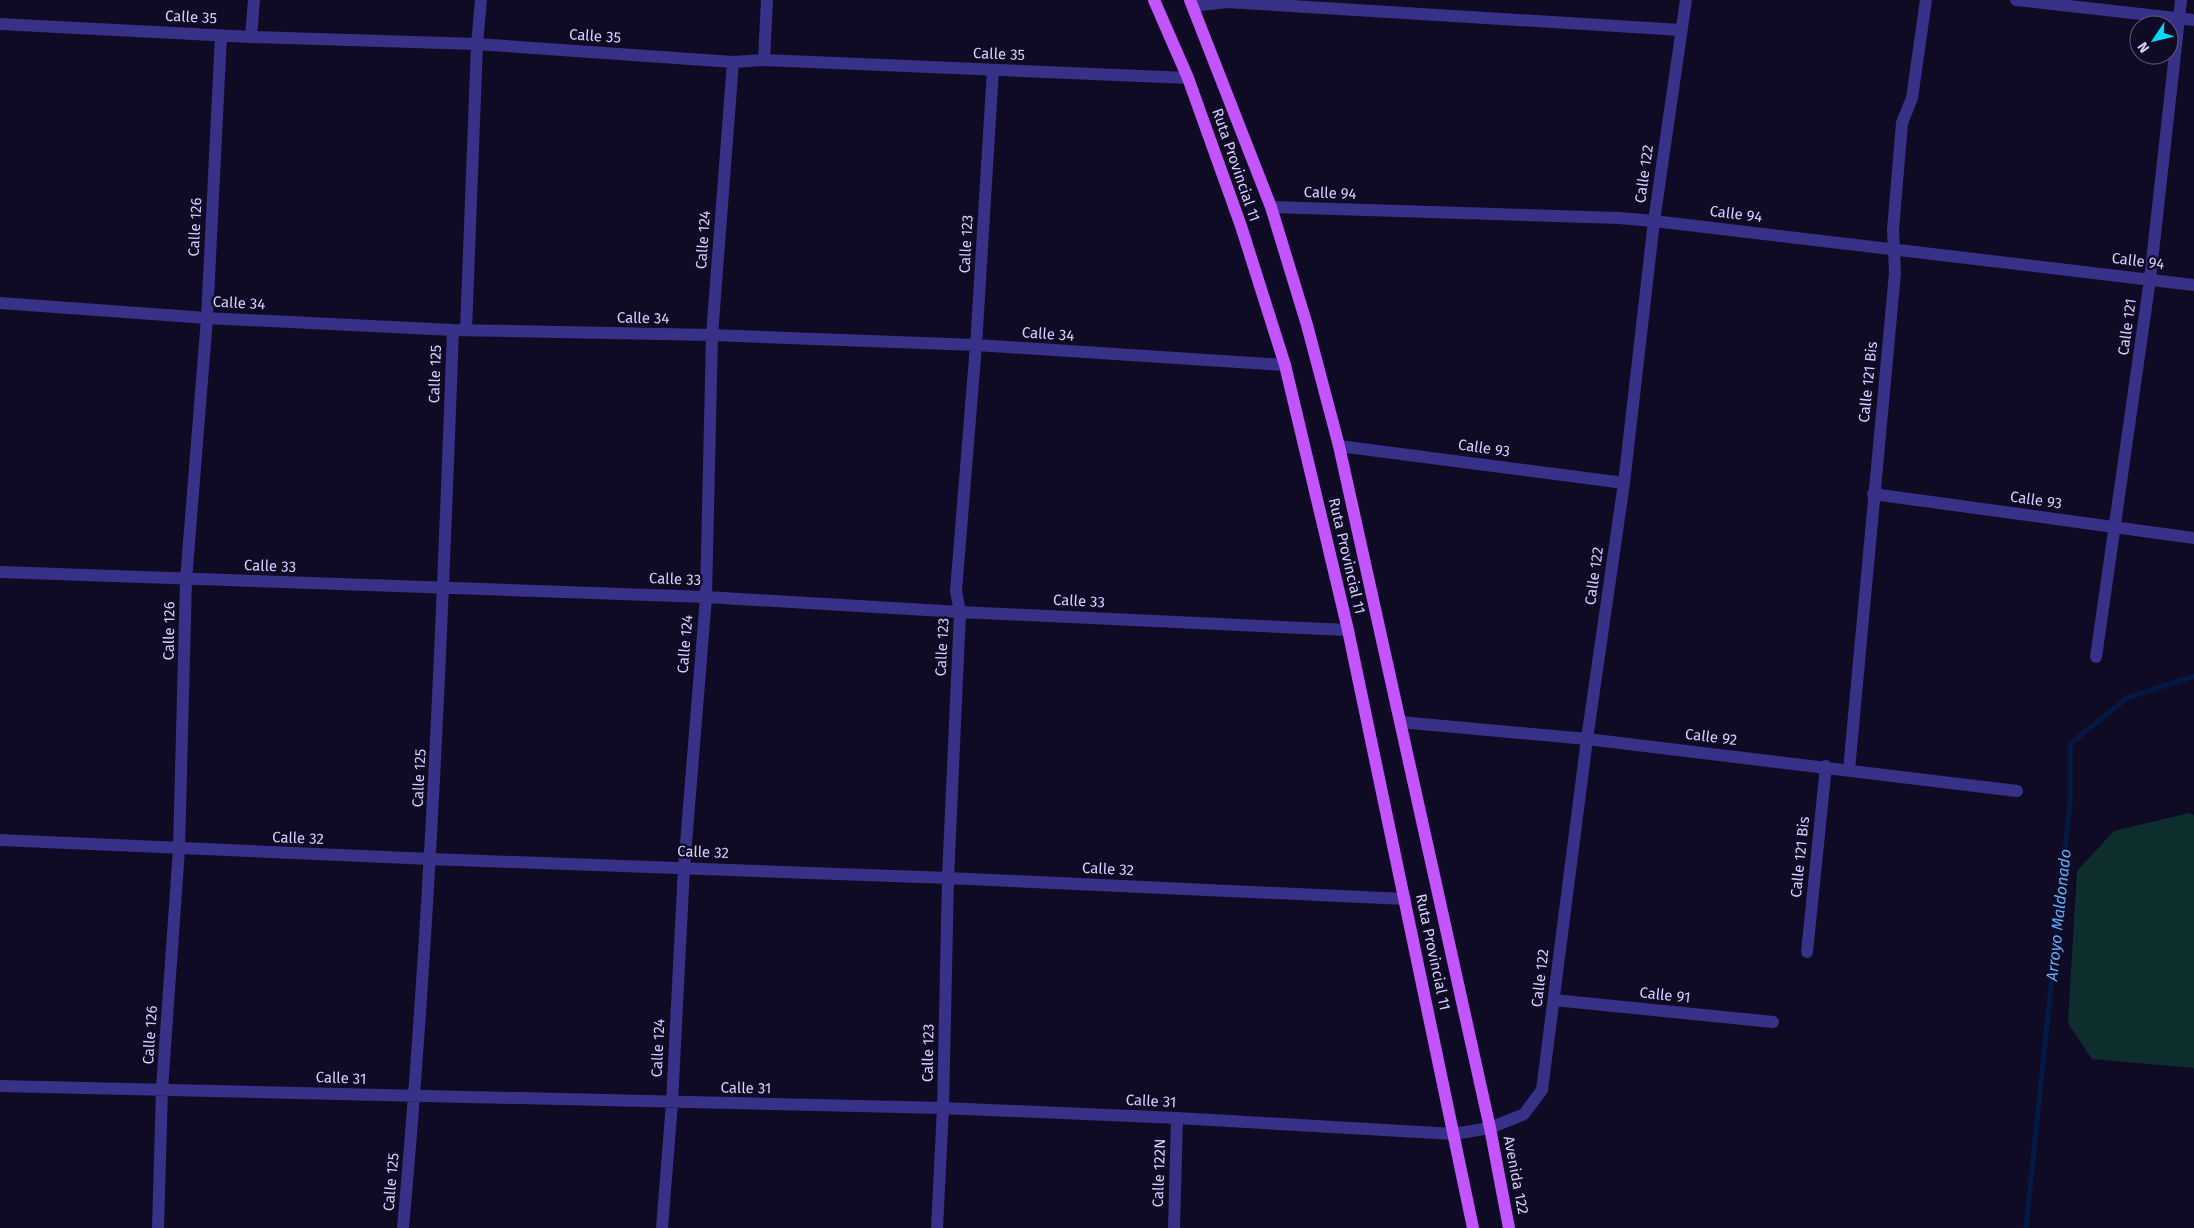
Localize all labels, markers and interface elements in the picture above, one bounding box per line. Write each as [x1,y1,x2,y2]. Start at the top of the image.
street label: Calle 35 [164,7,218,27]
north arrow [2129,15,2179,65]
street label: Calle 35 [568,25,622,47]
text: N [2134,38,2153,56]
street label: Calle 35 [973,44,1025,64]
street label: Ruta Provincial 11 [1208,106,1264,224]
street label: Calle 122 [1631,144,1657,204]
street label: Calle 94 [1303,183,1357,203]
street label: Calle 126 [184,197,206,257]
street label: Calle 94 [1709,202,1763,226]
street label: Calle 124 [692,210,714,270]
street label: Calle 123 [955,214,977,274]
street label: Calle 94 [2111,249,2165,273]
street label: Calle 34 [212,293,266,313]
street label: Calle 121 [2114,297,2140,357]
street label: Calle 34 [617,309,669,327]
street label: Calle 34 [1021,323,1075,345]
street label: Calle 121 Bis [1855,341,1881,423]
street label: Calle 125 [425,344,445,404]
street label: Calle 93 [1457,435,1511,461]
street label: Calle 93 [2009,487,2063,513]
street label: Ruta Provincial 11 [1325,496,1369,616]
street label: Calle 122 [1581,546,1607,606]
street label: Calle 33 [244,556,296,576]
street label: Calle 33 [649,569,701,589]
street label: Calle 33 [1053,591,1105,611]
street label: Calle 126 [159,601,179,661]
street label: Calle 124 [673,614,697,674]
street label: Calle 123 [931,617,953,677]
street label: Calle 92 [1684,725,1738,749]
street label: Calle 125 [408,748,430,808]
street label: Calle 121 Bis [1787,816,1813,898]
street label: Calle 32 [272,828,324,848]
street label: Calle 32 [677,842,729,862]
water label: Arroyo Maldonado [2042,848,2075,983]
street label: Calle 32 [1082,859,1134,879]
street label: Ruta Provincial 11 [1412,892,1454,1012]
street label: Calle 122 [1528,948,1552,1008]
street label: Calle 91 [1639,983,1691,1007]
street label: Calle 126 [139,1005,161,1065]
street label: Calle 124 [647,1018,669,1078]
street label: Calle 123 [918,1024,938,1082]
street label: Calle 31 [315,1068,367,1088]
street label: Calle 31 [720,1079,772,1097]
street label: Calle 31 [1125,1091,1177,1111]
street label: Avenida 122 [1500,1134,1532,1216]
street label: Calle 122N [1149,1138,1169,1208]
street label: Calle 125 [379,1152,403,1212]

